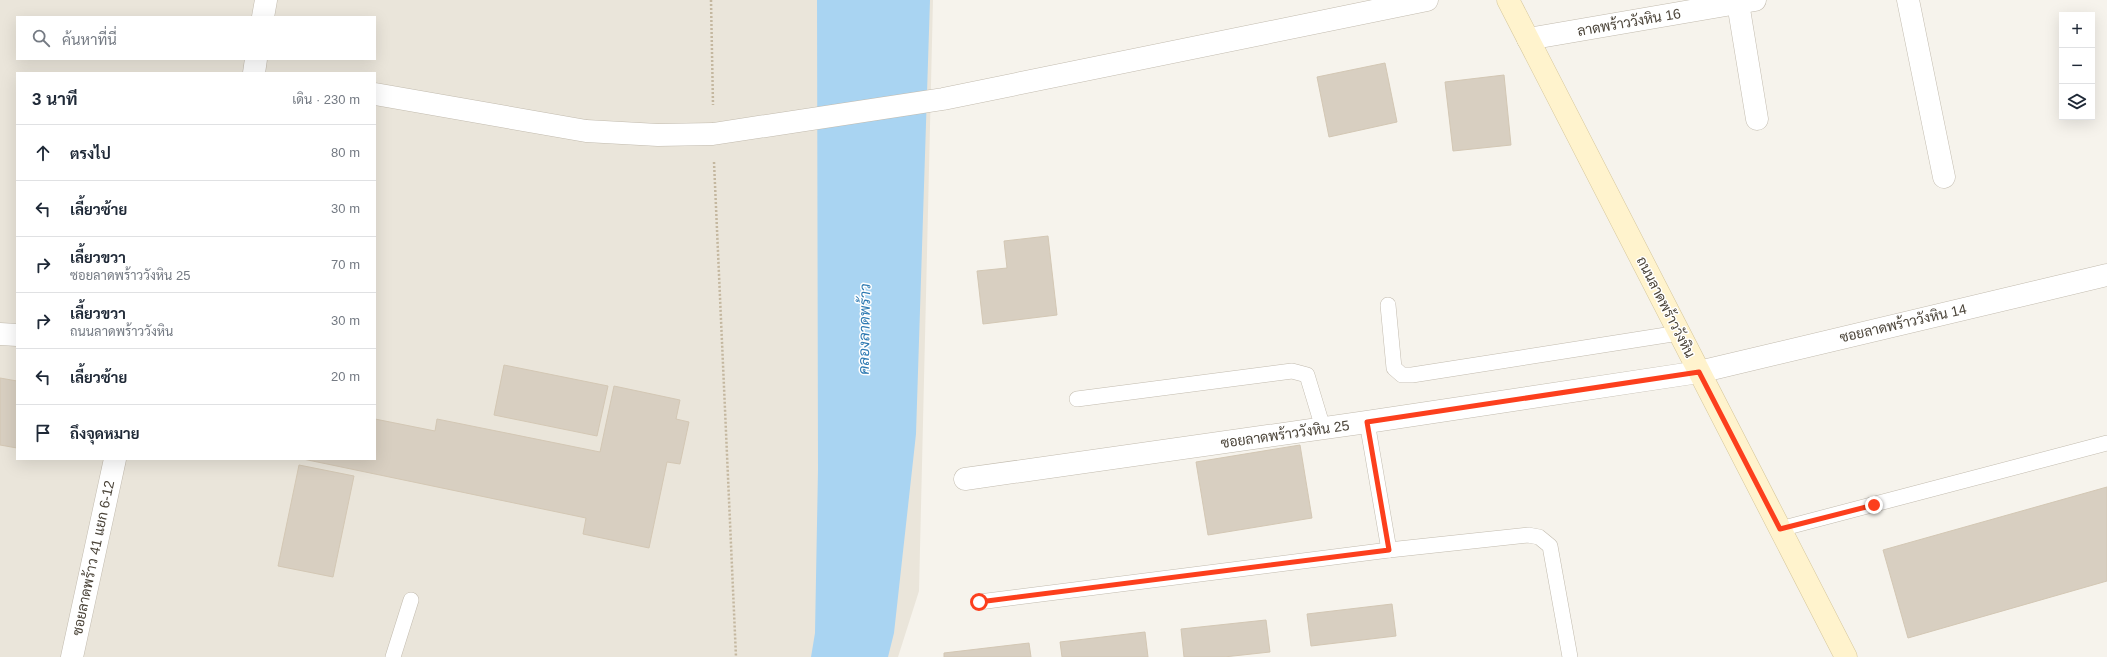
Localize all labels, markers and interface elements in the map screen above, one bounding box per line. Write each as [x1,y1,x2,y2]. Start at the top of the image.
street label: ลาดพร้าววังหิน 16 [1576,4,1682,39]
map controls [2059,12,2095,120]
button: + [2059,12,2095,48]
search box [16,16,376,60]
icon: search [30,27,52,49]
text: ค้นหาที่นี่ [62,31,117,48]
button: − [2059,48,2095,84]
button: layers [2059,84,2095,120]
text: 3 นาที [32,90,77,109]
text: เดิน · 230 m [292,92,360,107]
icon: ahead [32,142,54,164]
text: ตรงไป [70,145,111,162]
text: 80 m [331,145,360,160]
icon: left [32,198,54,220]
text: เลี้ยวซ้าย [70,201,127,218]
text: 30 m [331,201,360,216]
text: เลี้ยวขวา [70,249,126,266]
street label: ถนนลาดพร้าววังหิน [1634,253,1699,360]
icon: right [32,254,54,276]
text: 70 m [331,257,360,272]
text: ซอยลาดพร้าววังหิน 25 [70,268,190,283]
water label: คลองลาดพร้าว [854,283,873,375]
street label: ซอยลาดพร้าววังหิน 14 [1838,300,1968,345]
text: เลี้ยวขวา [70,305,126,322]
icon: right [32,310,54,332]
text: 30 m [331,313,360,328]
text: ถนนลาดพร้าววังหิน [70,324,173,339]
icon: left [32,366,54,388]
text: เลี้ยวซ้าย [70,369,127,386]
text: 20 m [331,369,360,384]
street label: ซอยลาดพร้าววังหิน 25 [1220,416,1351,451]
icon: arrive [32,422,54,444]
text: ถึงจุดหมาย [70,425,140,442]
street label: ซอยลาดพร้าว 41 แยก 6-12 [68,479,117,637]
route end [1865,496,1883,514]
route start [970,593,988,611]

